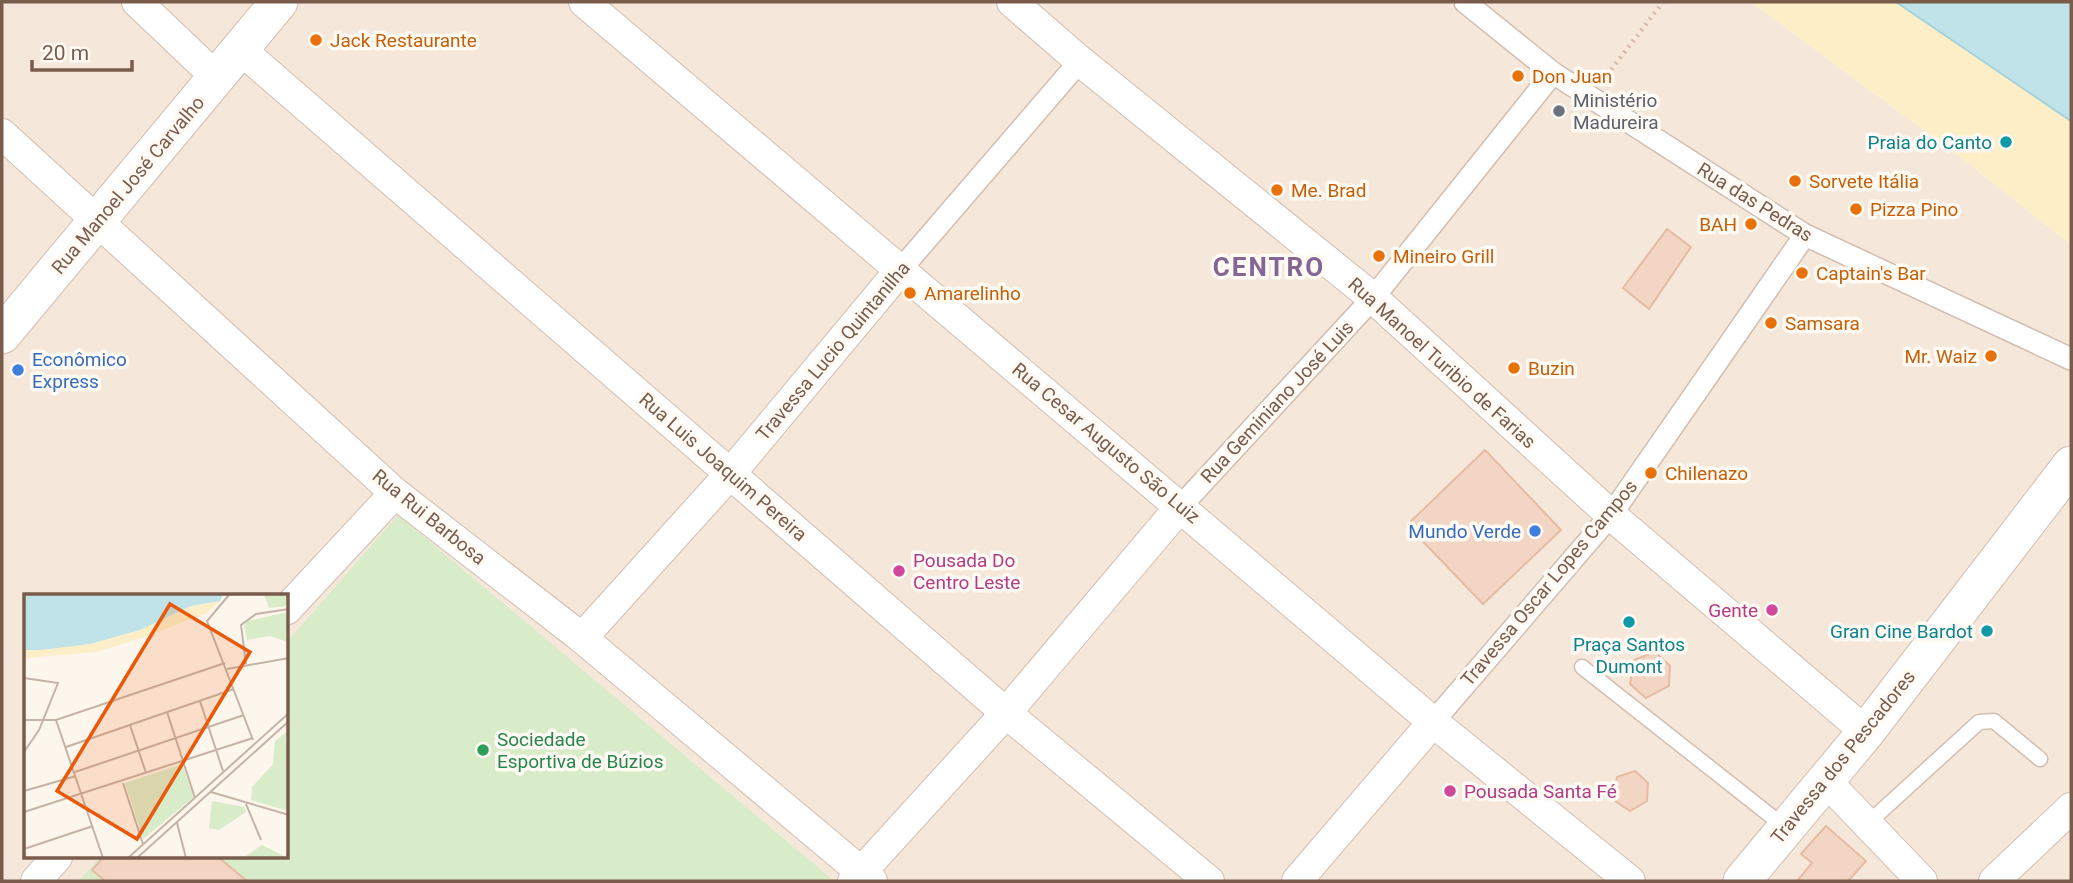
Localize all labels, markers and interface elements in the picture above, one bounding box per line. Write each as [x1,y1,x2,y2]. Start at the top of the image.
scale bar [32,28,131,72]
place label: Jack Restaurante [330,29,477,52]
marker: Jack Restaurante [308,32,324,48]
text: 20 m [42,41,89,65]
place label: Don Juan [1532,65,1612,88]
marker: Don Juan [1510,68,1526,84]
place label: Ministério Madureira [1573,89,1658,134]
street label: Rua Manoel José Carvalho [47,91,209,279]
marker: Ministério Madureira [1551,103,1567,119]
place label: Praia do Canto [1868,131,1992,154]
marker: Praia do Canto [1998,134,2014,150]
street label: Rua das Pedras [1693,157,1817,247]
place label: Sorvete Itália [1809,170,1919,193]
marker: Sorvete Itália [1787,173,1803,189]
place label: Me. Brad [1291,179,1366,202]
marker: Me. Brad [1269,182,1285,198]
place label: Pizza Pino [1870,198,1958,221]
marker: Pizza Pino [1848,201,1864,217]
place label: BAH [1699,213,1737,236]
marker: BAH [1743,216,1759,232]
place label: Mineiro Grill [1393,245,1494,268]
marker: Mineiro Grill [1371,248,1387,264]
district label: CENTRO [1213,252,1325,282]
street label: Travessa Lucio Quintanilha [751,257,915,445]
place label: Captain's Bar [1816,262,1926,285]
marker: Captain's Bar [1794,265,1810,281]
street label: Rua Manoel Turibio de Farias [1343,273,1541,453]
place label: Amarelinho [924,282,1021,305]
marker: Amarelinho [902,285,918,301]
place label: Samsara [1785,312,1860,335]
marker: Samsara [1763,315,1779,331]
street label: Rua Geminiano José Luis [1196,316,1358,488]
place label: Mr. Waiz [1904,345,1977,368]
place label: Econômico Express [32,348,127,393]
marker: Mr. Waiz [1983,348,1999,364]
place label: Buzin [1528,357,1575,380]
street label: Rua Cesar Augusto São Luiz [1008,358,1204,528]
marker: Buzin [1506,360,1522,376]
marker: Econômico Express [10,362,26,378]
street label: Rua Luis Joaquim Pereira [634,388,812,546]
place label: Chilenazo [1665,462,1748,485]
street label: Rua Rui Barbosa [368,464,490,570]
marker: Chilenazo [1643,465,1659,481]
street label: Travessa Oscar Lopes Campos [1456,475,1642,691]
place label: Mundo Verde [1408,520,1521,543]
marker: Mundo Verde [1527,523,1543,539]
place label: Pousada Do Centro Leste [913,549,1020,594]
marker: Pousada Do Centro Leste [891,563,907,579]
inset map [24,594,289,858]
place label: Gente [1708,599,1758,622]
marker: Gente [1764,602,1780,618]
marker: Praça Santos Dumont [1621,614,1637,630]
place label: Gran Cine Bardot [1830,620,1973,643]
marker: Gran Cine Bardot [1979,623,1995,639]
place label: Praça Santos Dumont [1573,633,1685,678]
street label: Travessa dos Pescadores [1766,666,1920,848]
place label: Sociedade Esportiva de Búzios [497,728,663,773]
marker: Sociedade Esportiva de Búzios [475,742,491,758]
place label: Pousada Santa Fé [1464,780,1617,803]
marker: Pousada Santa Fé [1442,783,1458,799]

